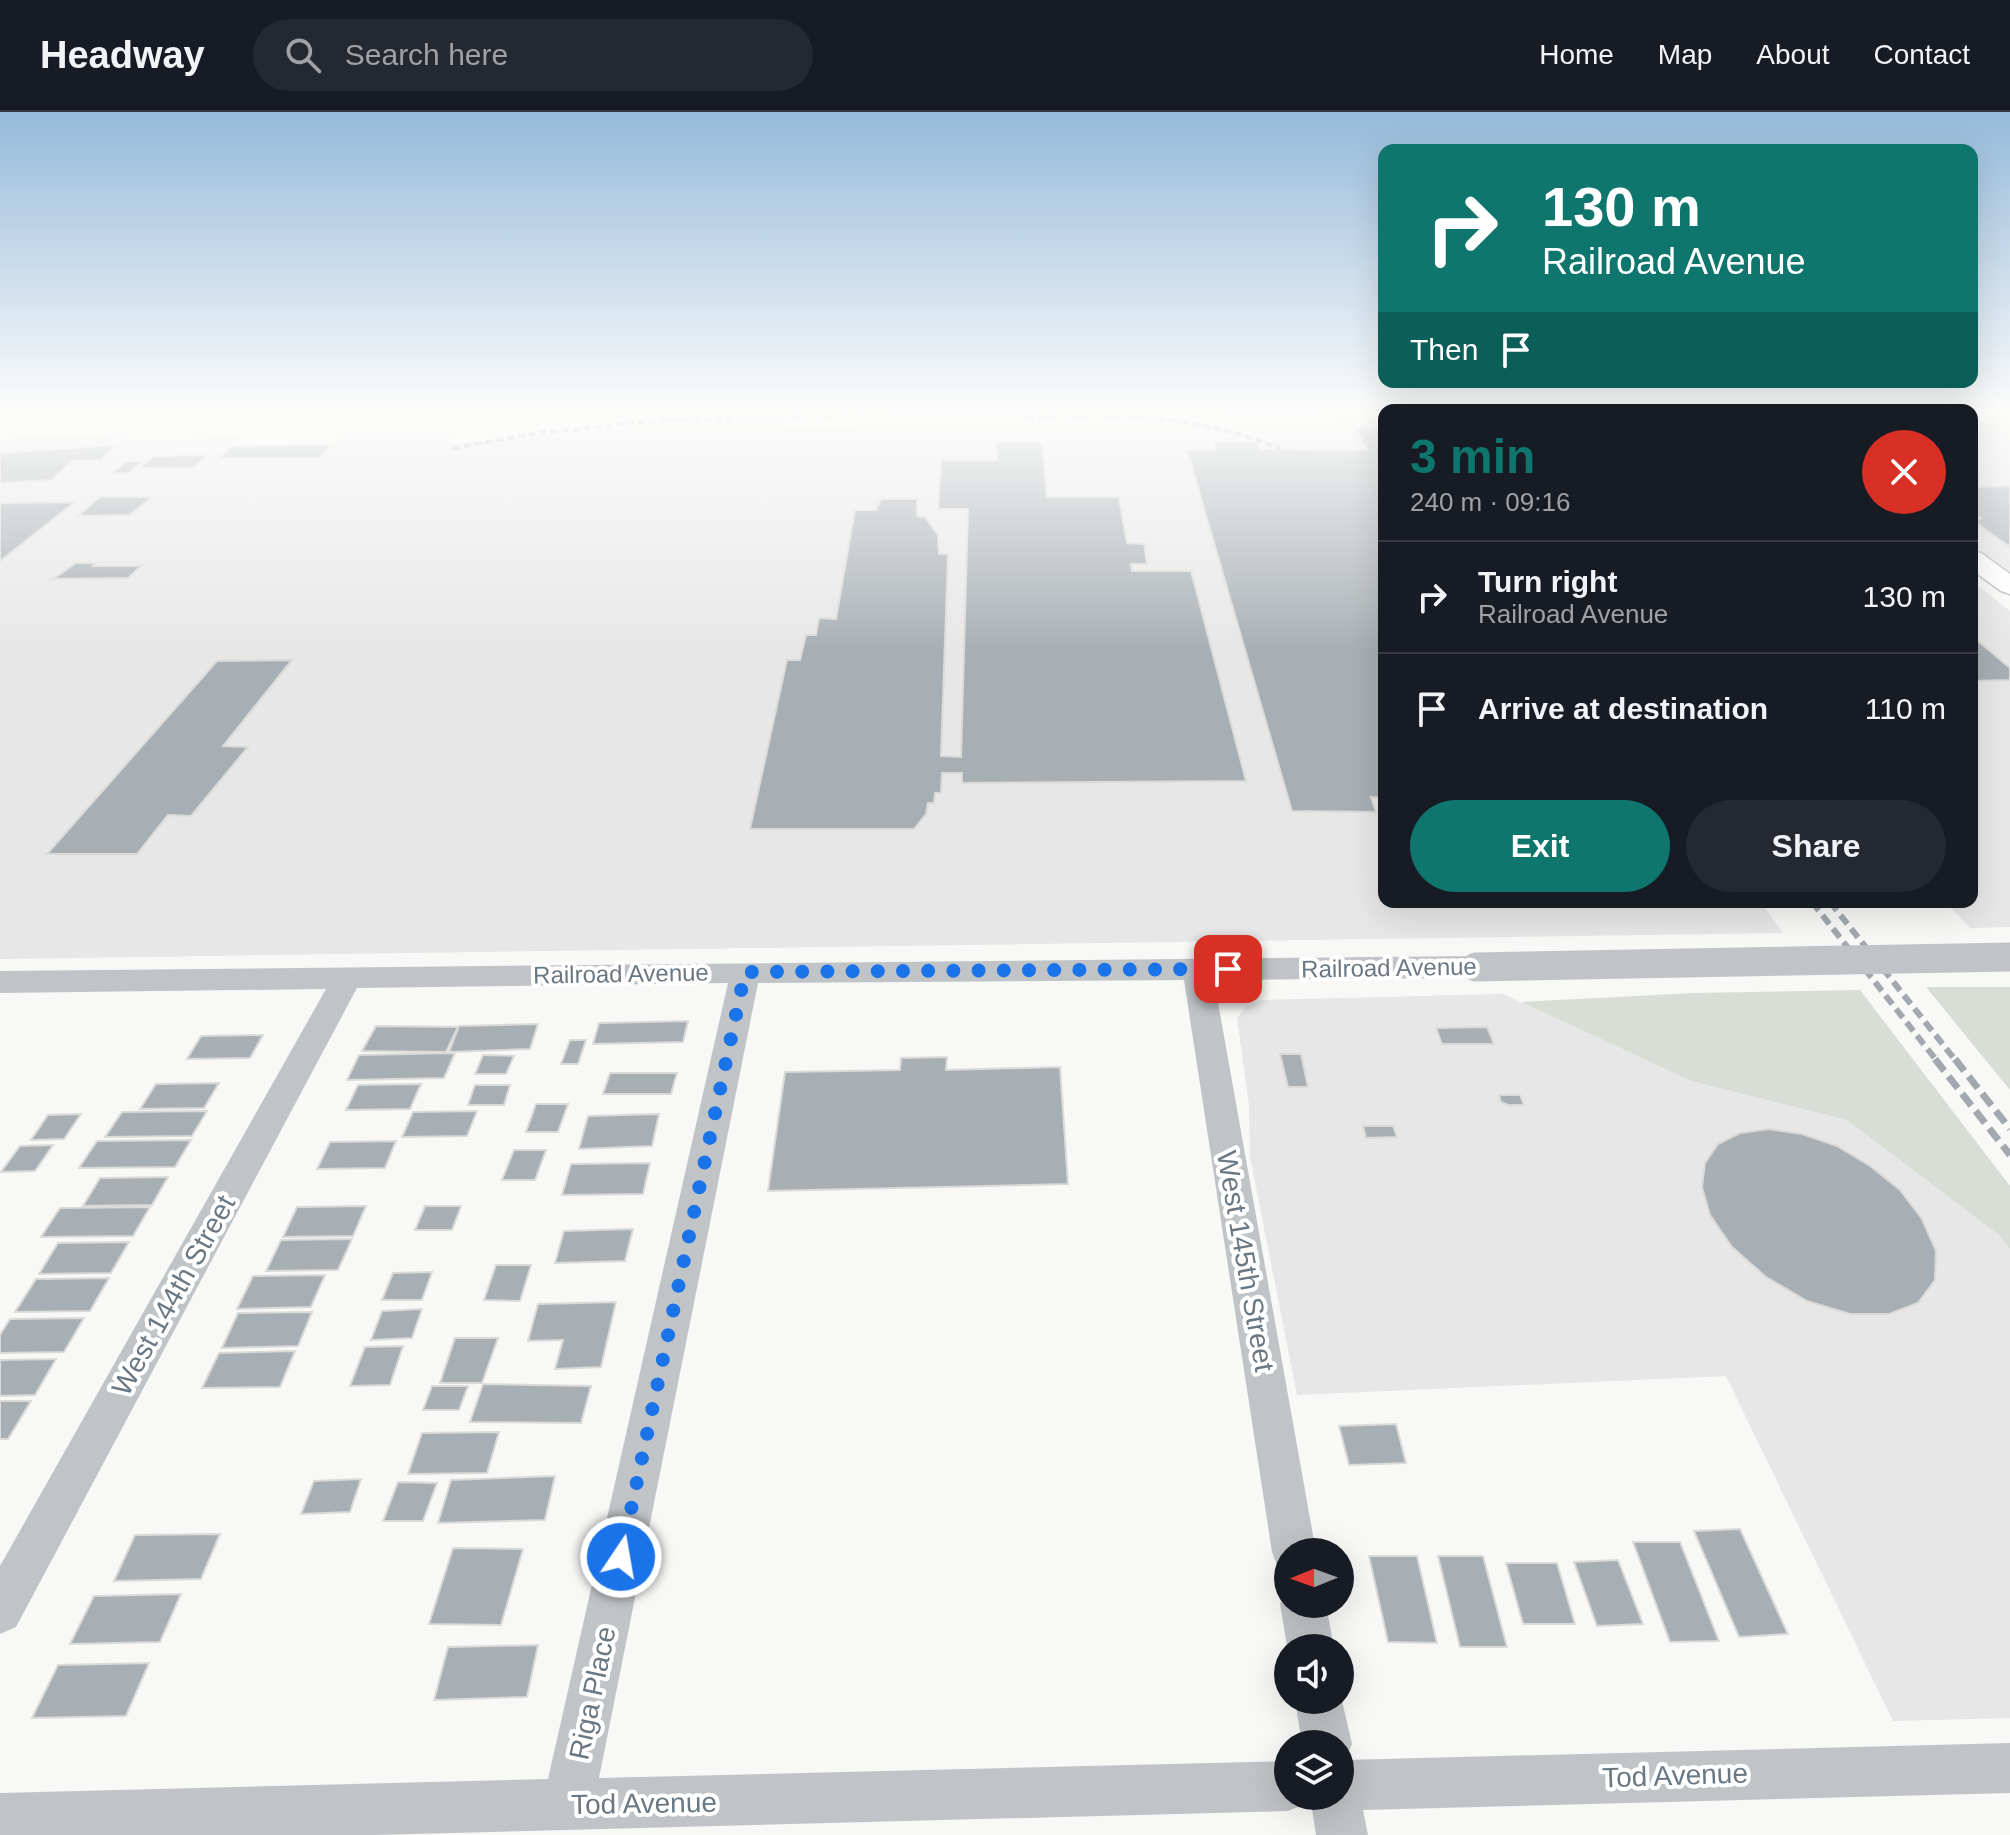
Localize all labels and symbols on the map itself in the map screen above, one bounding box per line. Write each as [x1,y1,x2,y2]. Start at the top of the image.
pin [1194,935,1262,1003]
street label: Railroad Avenue [1301,952,1477,983]
street label: Railroad Avenue [533,958,709,989]
street label: West 145th Street [1211,1148,1280,1374]
street label: West 144th Street [106,1190,241,1401]
position arrow [579,1515,663,1599]
north arrow [1274,1538,1354,1618]
street label: Riga Place [563,1624,622,1763]
street label: Tod Avenue [1602,1757,1748,1794]
street label: Tod Avenue [571,1787,717,1820]

